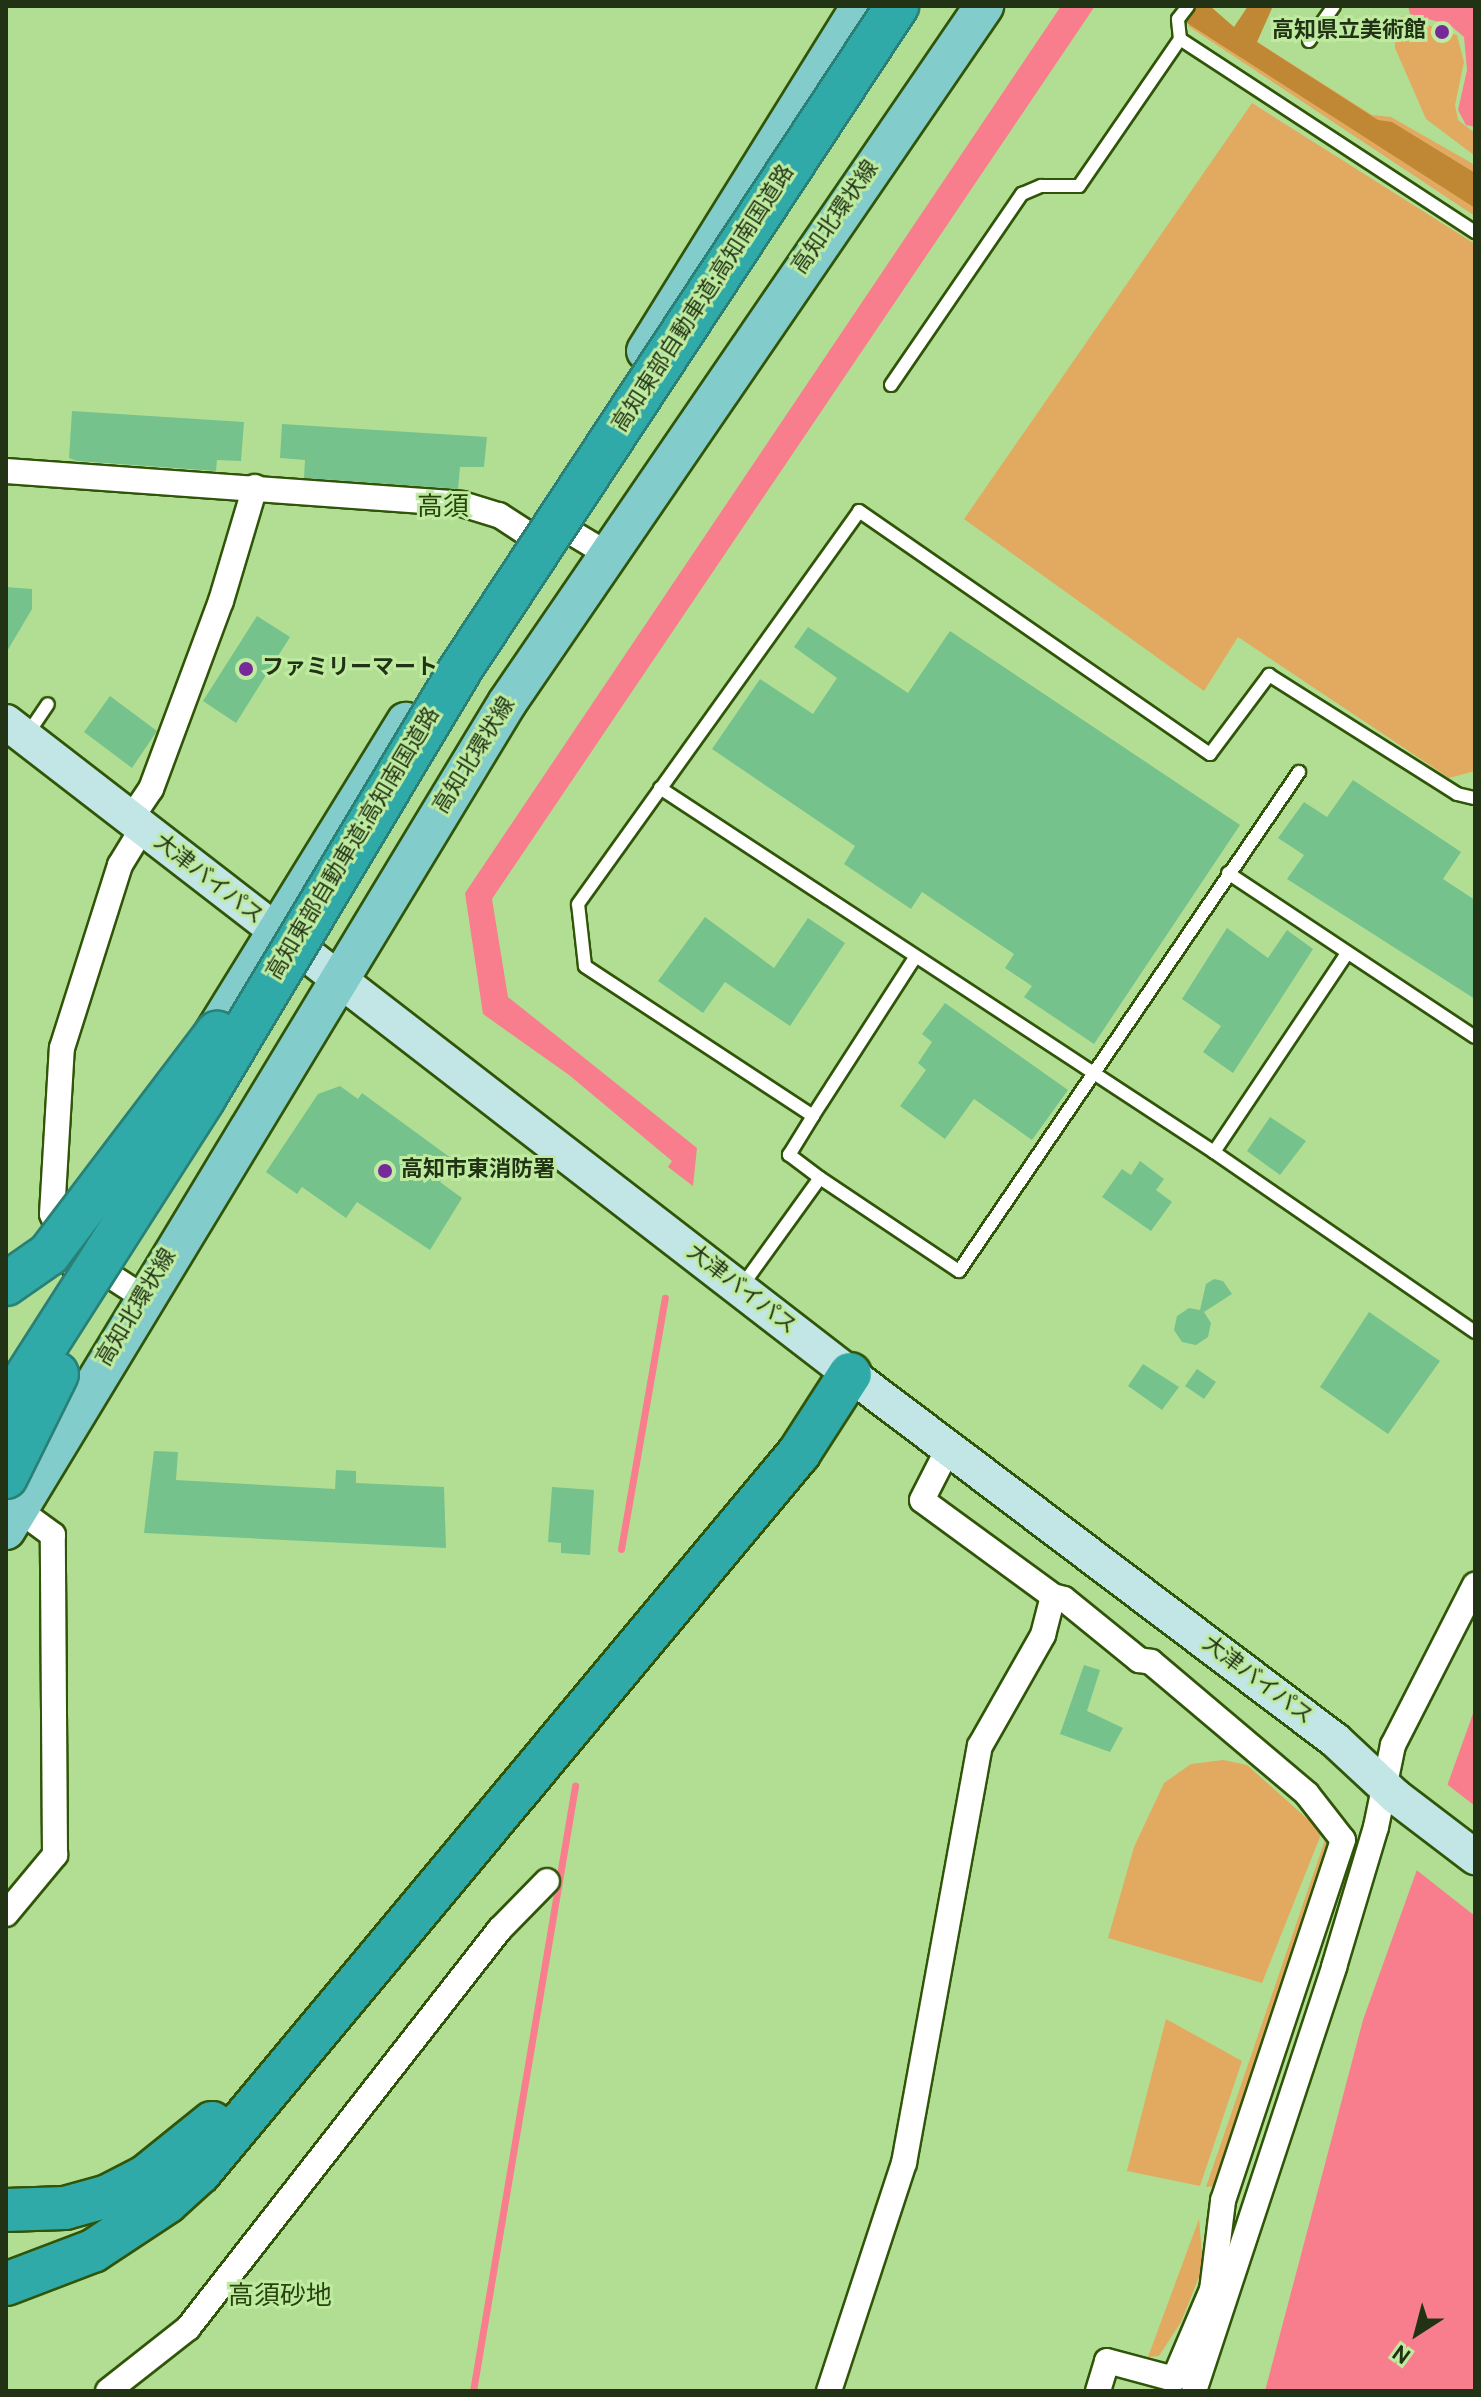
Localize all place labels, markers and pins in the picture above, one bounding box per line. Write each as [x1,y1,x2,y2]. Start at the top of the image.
place label: 高知県立美術館 [1272,19,1426,45]
marker: 高知県立美術館 [1433,23,1451,41]
place label: ファミリーマート [262,656,438,682]
marker: ファミリーマート [237,660,255,678]
place label: 高知市東消防署 [401,1158,555,1184]
marker: 高知市東消防署 [376,1162,394,1180]

